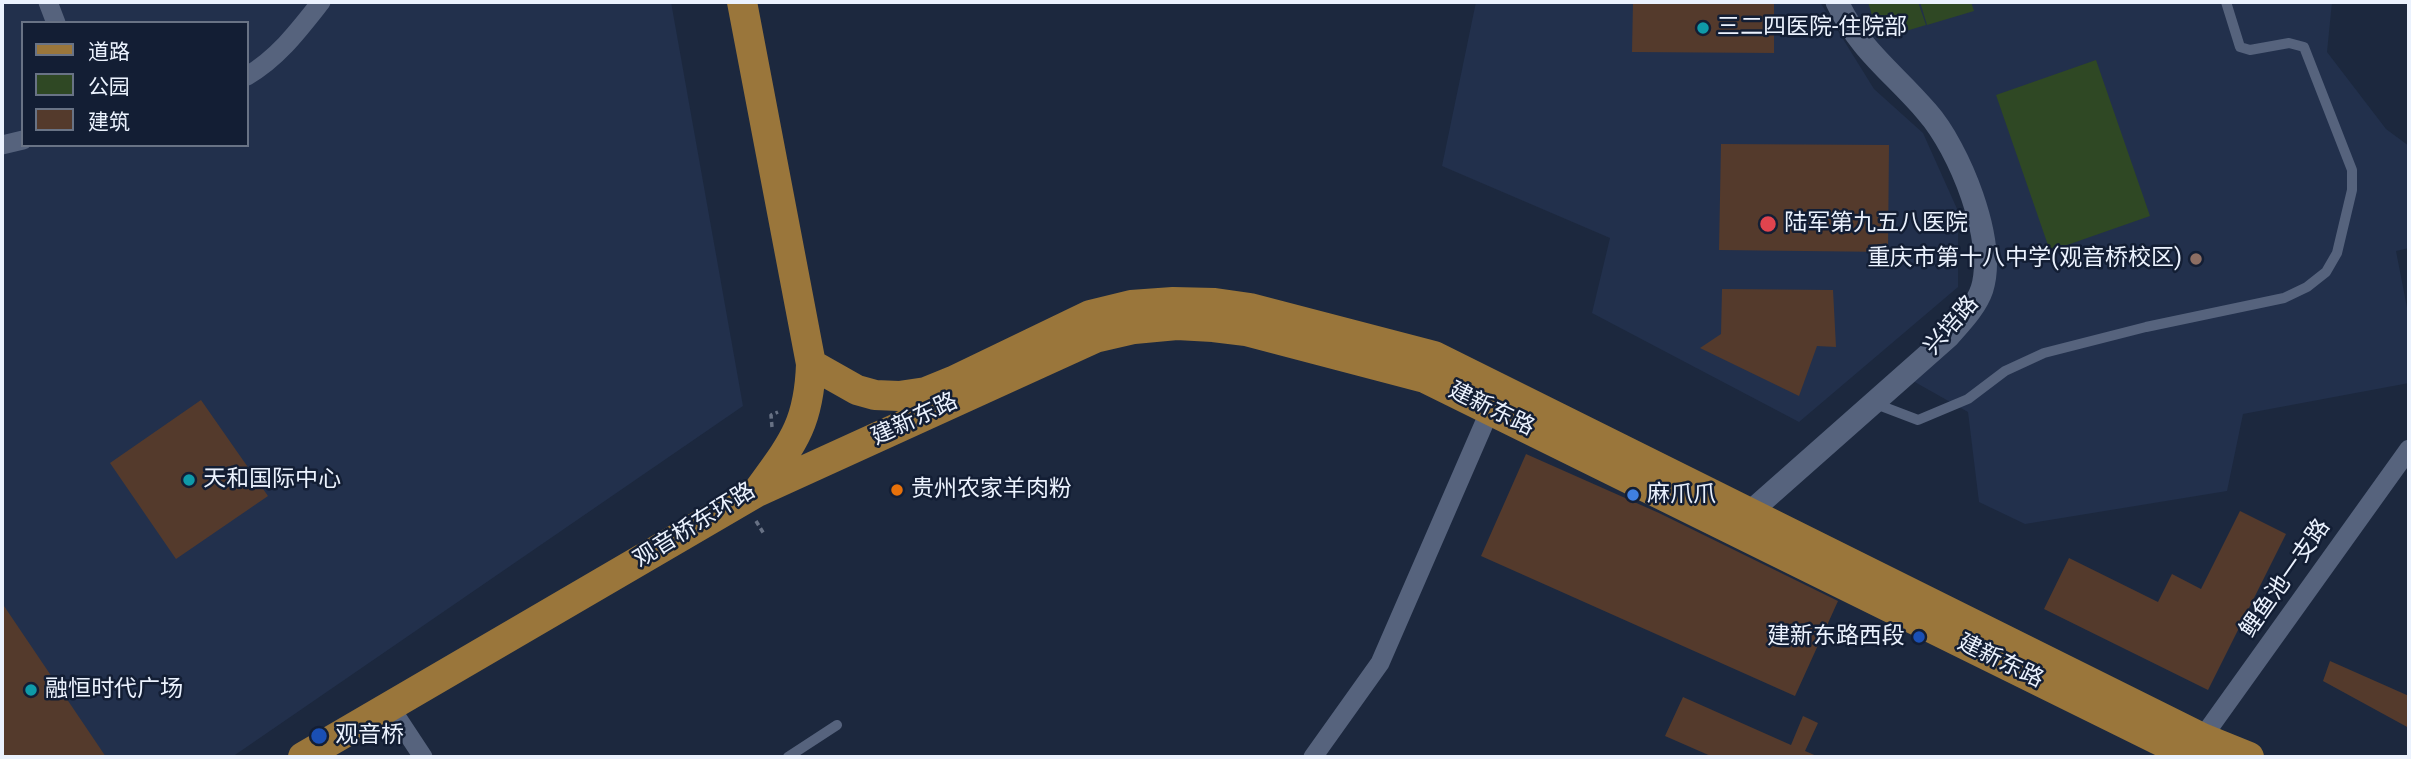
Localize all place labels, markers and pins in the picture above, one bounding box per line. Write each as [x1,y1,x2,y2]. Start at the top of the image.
place label: 三二四医院-住院部 [1717,14,1907,42]
marker: 三二四医院-住院部 [1695,20,1711,36]
place label: 陆军第九五八医院 [1784,210,1968,238]
marker: 陆军第九五八医院 [1758,214,1778,234]
place label: 重庆市第十八中学(观音桥校区) [1867,245,2182,273]
marker: 重庆市第十八中学(观音桥校区) [2188,251,2204,267]
place label: 天和国际中心 [203,466,341,494]
marker: 天和国际中心 [181,472,197,488]
place label: 贵州农家羊肉粉 [911,476,1072,504]
place label: 麻爪爪 [1647,481,1716,509]
marker: 贵州农家羊肉粉 [889,482,905,498]
marker: 麻爪爪 [1625,487,1641,503]
place label: 建新东路西段 [1767,623,1905,651]
marker: 建新东路西段 [1911,629,1927,645]
place label: 融恒时代广场 [45,676,183,704]
marker: 融恒时代广场 [23,682,39,698]
place label: 观音桥 [335,722,404,750]
marker: 观音桥 [309,726,329,746]

